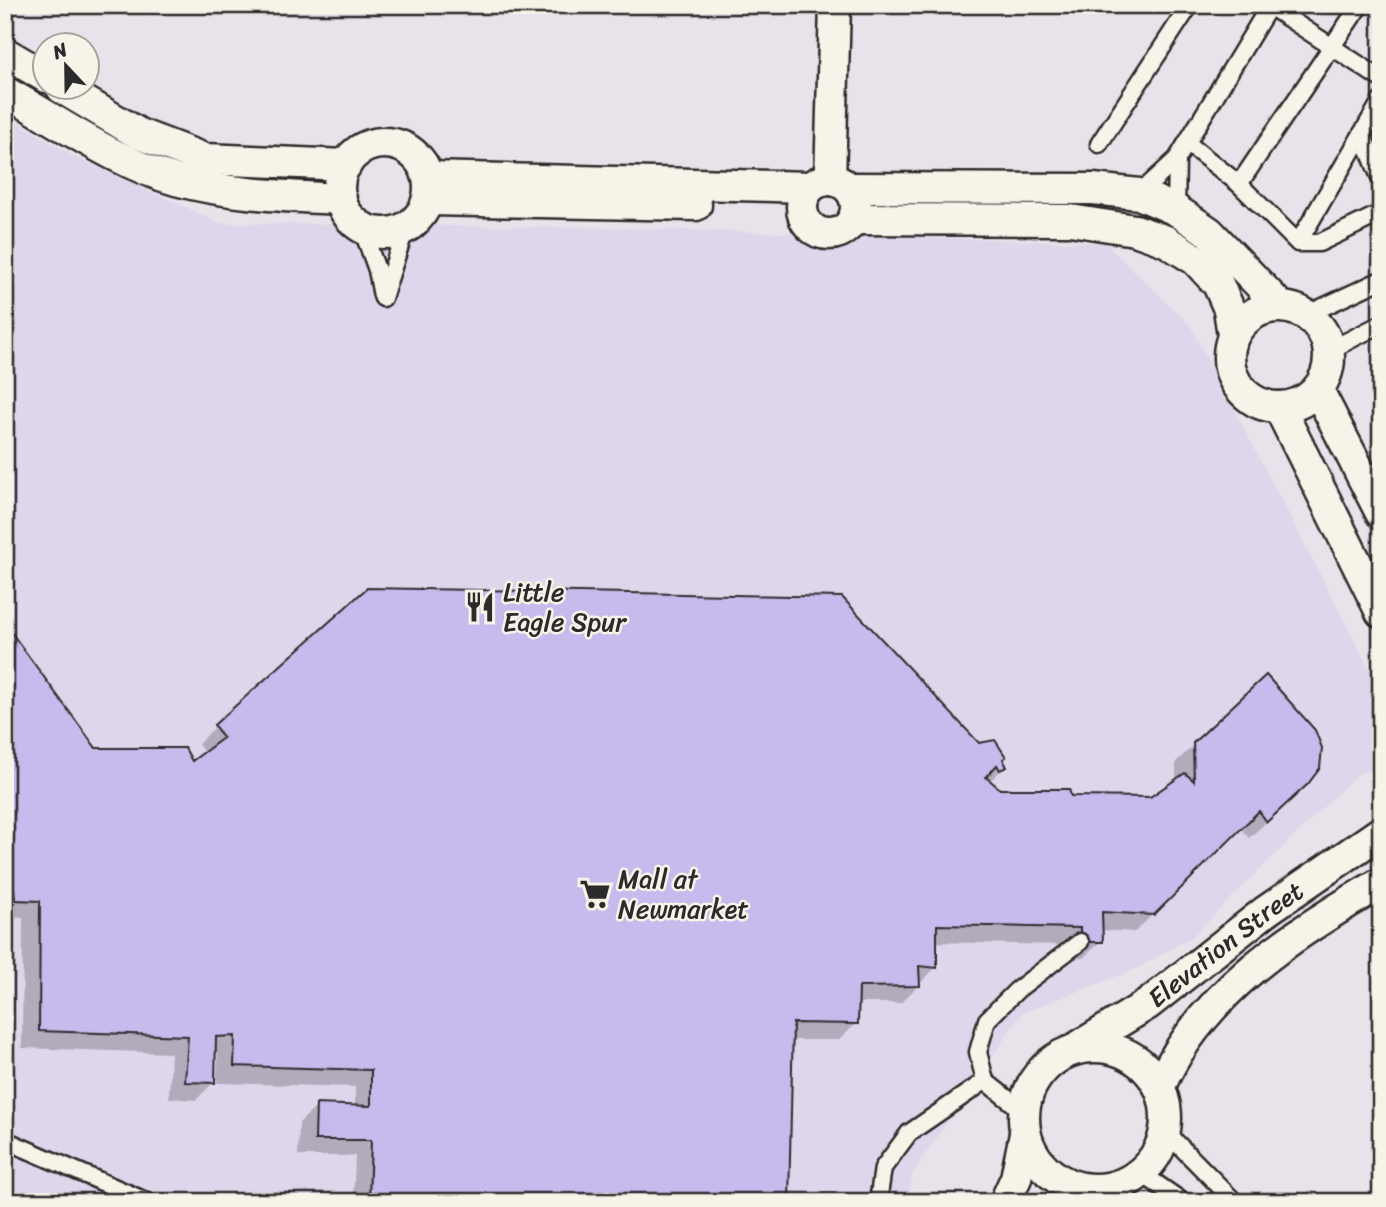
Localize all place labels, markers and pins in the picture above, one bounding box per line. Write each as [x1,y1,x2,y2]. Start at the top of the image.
place label: Little Eagle Spur [503,569,627,645]
restaurant icon: Little Eagle Spur [463,590,497,624]
place label: Mall at Newmarket [618,856,749,932]
supermarket icon: Mall at Newmarket [578,877,612,911]

